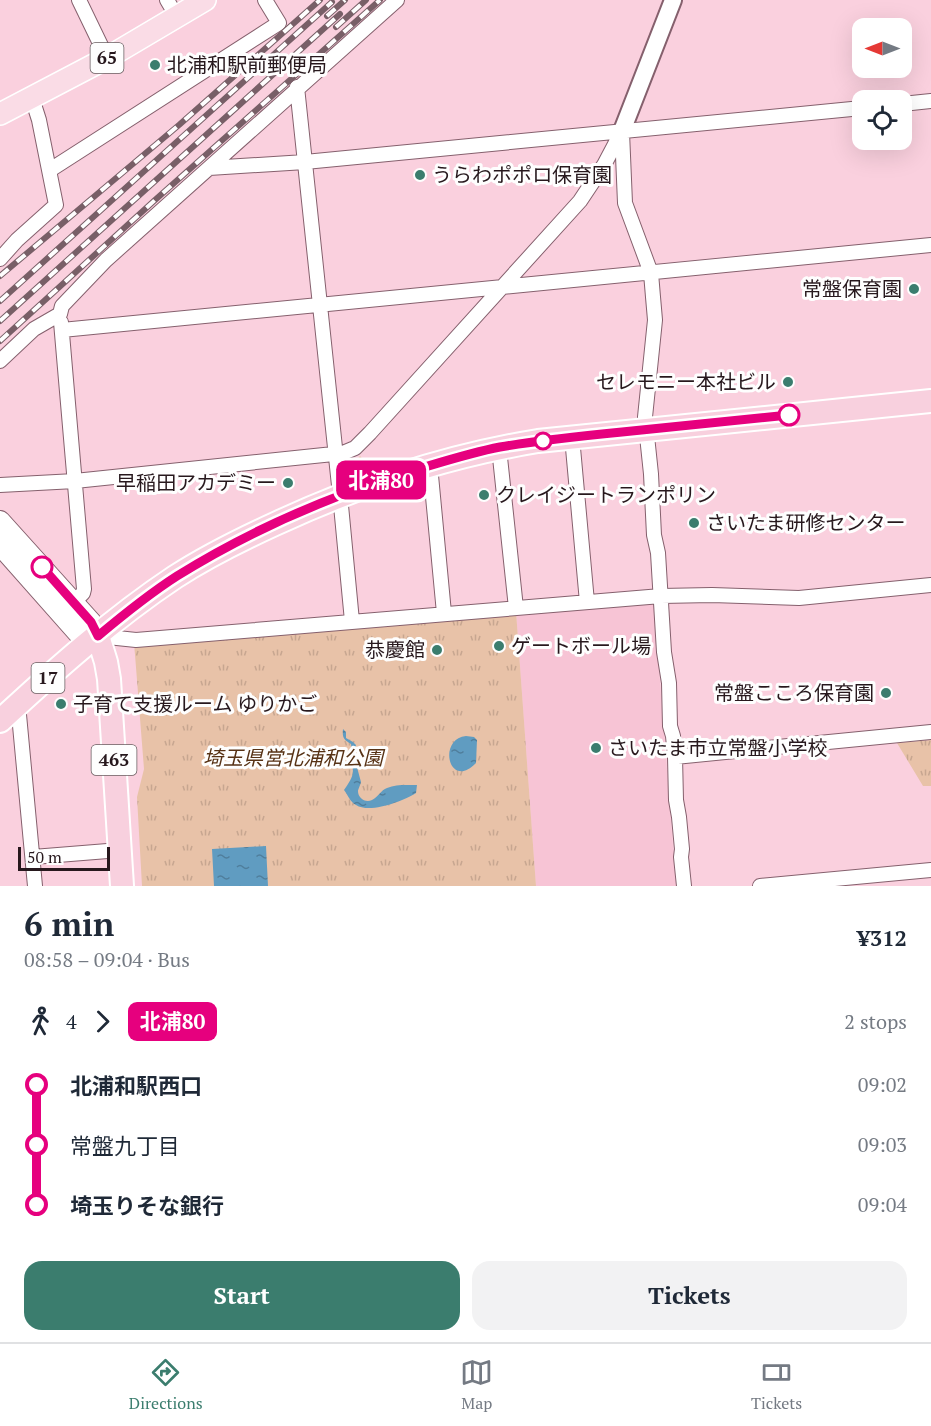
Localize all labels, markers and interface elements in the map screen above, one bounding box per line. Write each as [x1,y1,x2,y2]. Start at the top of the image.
north arrow [852,18,912,78]
map controls [852,18,912,150]
road number: 65 [90,43,124,73]
place label: 北浦和駅前郵便局 [167,51,327,78]
marker: 北浦和駅前郵便局 [148,58,162,72]
button: locate [852,90,912,150]
place label: うらわポポロ保育園 [432,161,612,188]
marker: うらわポポロ保育園 [413,168,427,182]
place label: 常盤保育園 [802,275,902,302]
marker: 常盤保育園 [907,282,921,296]
place label: セレモニー本社ビル [596,368,776,395]
marker: セレモニー本社ビル [781,375,795,389]
unlabelled marker [778,404,800,426]
unlabelled marker [534,432,552,450]
line badge: 北浦80 [339,460,423,500]
text: 北浦80 [348,466,414,494]
place label: 早稲田アカデミー [116,469,276,496]
marker: 早稲田アカデミー [281,476,295,490]
place label: クレイジートランポリン [496,481,716,508]
marker: クレイジートランポリン [477,488,491,502]
place label: さいたま研修センター [706,509,905,536]
marker: さいたま研修センター [687,516,701,530]
unlabelled marker [31,556,53,578]
place label: ゲートボール場 [511,632,651,659]
place label: 恭慶館 [365,636,425,663]
marker: ゲートボール場 [492,639,506,653]
marker: 恭慶館 [430,643,444,657]
road number: 17 [32,663,64,693]
place label: 常盤こころ保育園 [714,679,874,706]
marker: 常盤こころ保育園 [879,686,893,700]
place label: 子育て支援ルーム ゆりかご [73,690,317,717]
marker: 子育て支援ルーム ゆりかご [54,697,68,711]
place label: さいたま市立常盤小学校 [608,734,827,761]
marker: さいたま市立常盤小学校 [589,741,603,755]
park label: 埼玉県営北浦和公園 [203,744,386,771]
road number: 463 [92,745,136,775]
scale bar [18,844,110,872]
text: 50 m [27,846,62,868]
text: 6 min [24,902,114,945]
text: ¥312 [857,923,907,952]
text: 08:58 – 09:04 · Bus [24,946,190,973]
icon: walk [24,1005,57,1038]
icon: forward [86,1005,119,1038]
text: 北浦80 [140,1007,205,1035]
text: 4 [66,1008,77,1035]
text: 2 stops [844,1008,907,1035]
text: 北浦和駅西口 [70,1071,202,1100]
text: 09:02 [858,1071,907,1098]
text: 常盤九丁目 [70,1131,180,1160]
text: 09:03 [858,1131,907,1158]
text: 埼玉りそな銀行 [70,1191,224,1220]
text: 09:04 [858,1191,907,1218]
button: Start [24,1261,460,1330]
button: Tickets [472,1261,907,1330]
tab: Directions [129,1356,203,1414]
tab: Map [460,1356,493,1414]
tab: Tickets [751,1356,802,1414]

